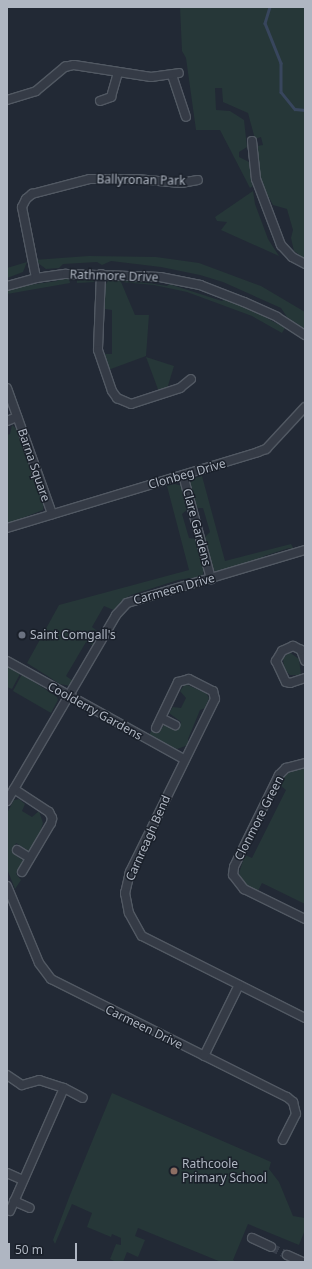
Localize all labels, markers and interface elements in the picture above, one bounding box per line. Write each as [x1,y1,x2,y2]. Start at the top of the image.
street label: Ballyronan Park [96,172,186,188]
street label: Rathmore Drive [69,267,159,285]
street label: Barna Square [15,427,53,503]
street label: Clonbeg Drive [147,456,227,492]
street label: Clare Gardens [180,487,214,567]
street label: Carmeen Drive [132,570,216,608]
place label: Saint Comgall's [30,628,116,642]
marker: Saint Comgall's [17,630,27,640]
street label: Coolderry Gardens [45,679,145,743]
street label: Clonmore Green [232,773,286,863]
street label: Carnreagh Bend [123,793,173,883]
street label: Carmeen Drive [103,1002,185,1052]
place label: Rathcoole Primary School [182,1157,267,1185]
marker: Rathcoole Primary School [169,1166,179,1176]
scale bar [10,1235,79,1261]
text: 50 m [15,1241,43,1258]

